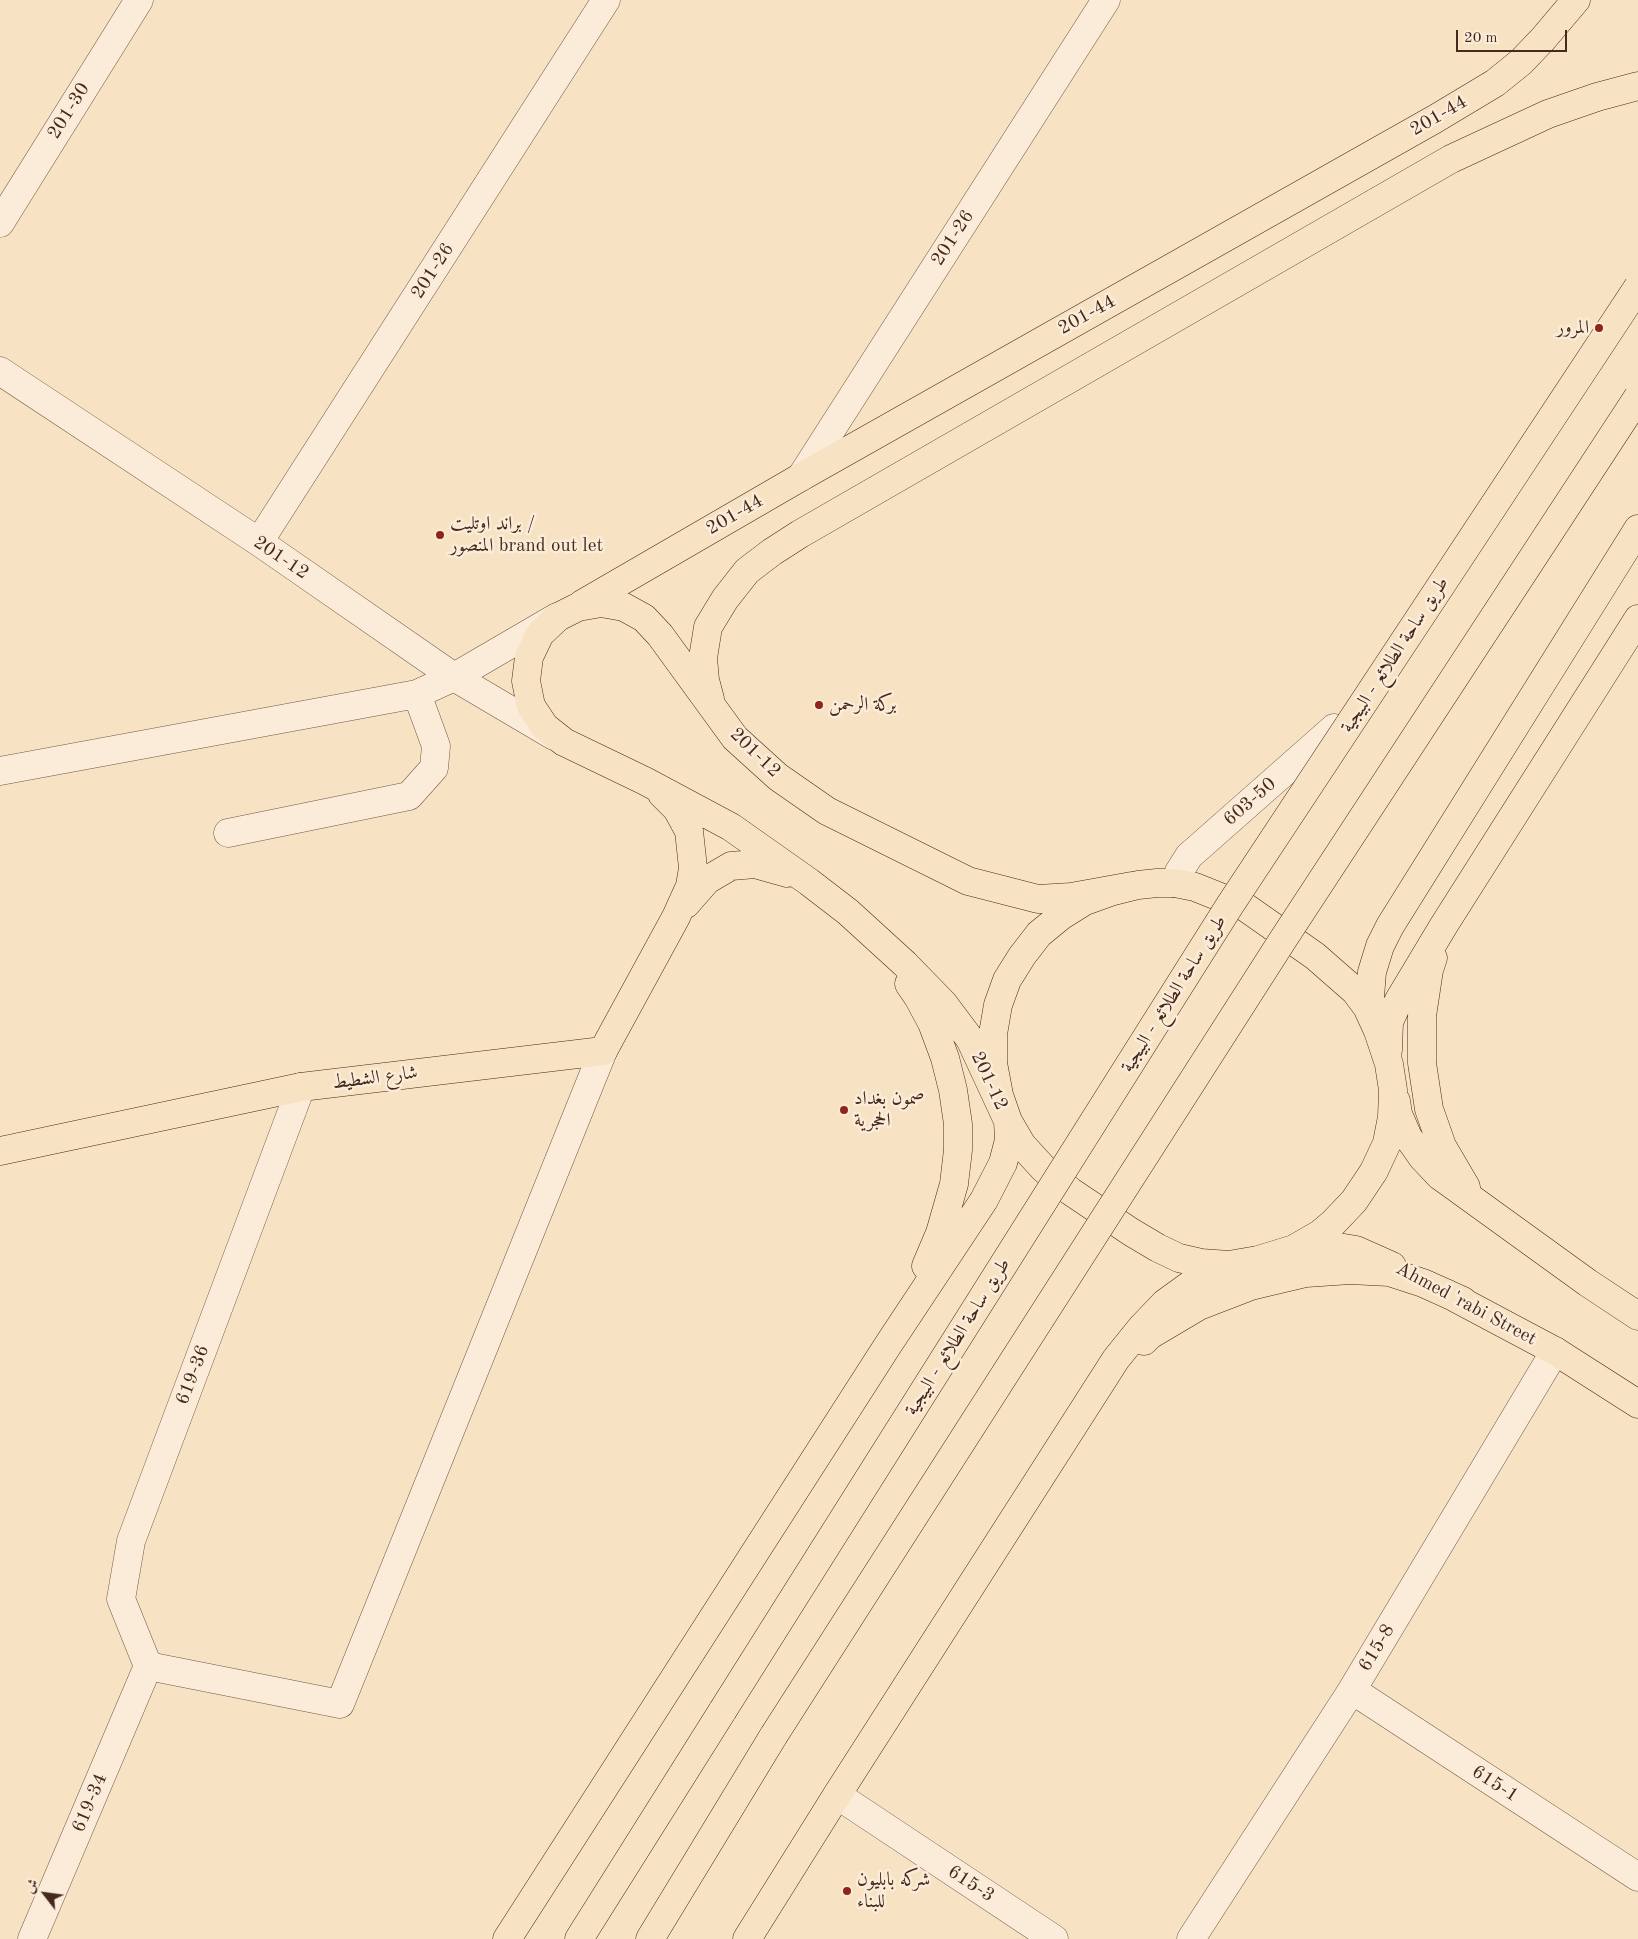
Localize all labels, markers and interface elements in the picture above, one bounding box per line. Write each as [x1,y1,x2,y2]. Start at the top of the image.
scale bar [1458,20,1569,52]
text: 20 m [1464,31,1498,46]
street label: 201-30 [43,79,95,143]
street label: 201-44 [1406,91,1472,141]
street label: 201-26 [927,206,979,270]
street label: 201-26 [407,239,459,303]
street label: 201-44 [1054,290,1120,340]
place label: المرور [1556,317,1589,339]
marker: المرور [1593,322,1605,334]
street label: 201-44 [702,490,768,540]
place label: براند اوتليت / المنصور brand out let [450,513,603,557]
marker: براند اوتليت / المنصور brand out let [434,529,446,541]
street label: 201-12 [249,531,313,585]
street label: طريق ساحة الطلائع - البيجية [1336,573,1454,737]
place label: بركة الرحمن [829,694,896,716]
marker: بركة الرحمن [813,699,825,711]
street label: 201-12 [725,723,785,783]
street label: 603-50 [1219,773,1281,831]
street label: طريق ساحة الطلائع - البيجية [1116,911,1232,1077]
street label: 201-12 [966,1048,1012,1114]
street label: شارع الشطيط [331,1061,419,1095]
place label: صمون بغداد الحجرية [854,1088,925,1132]
marker: صمون بغداد الحجرية [838,1104,850,1116]
street label: طريق ساحة الطلائع - البيجية [900,1254,1016,1420]
street label: Ahmed 'rabi Street [1392,1257,1540,1351]
street label: 619-36 [171,1342,215,1408]
street label: 615-8 [1354,1620,1400,1676]
street label: 615-1 [1467,1761,1523,1807]
street label: 619-34 [67,1770,113,1836]
street label: 615-3 [943,1861,999,1907]
north arrow [20,1869,70,1919]
place label: شركه بابليون للبناء [857,1869,930,1913]
text: ش [22,1877,42,1896]
marker: شركه بابليون للبناء [841,1885,853,1897]

